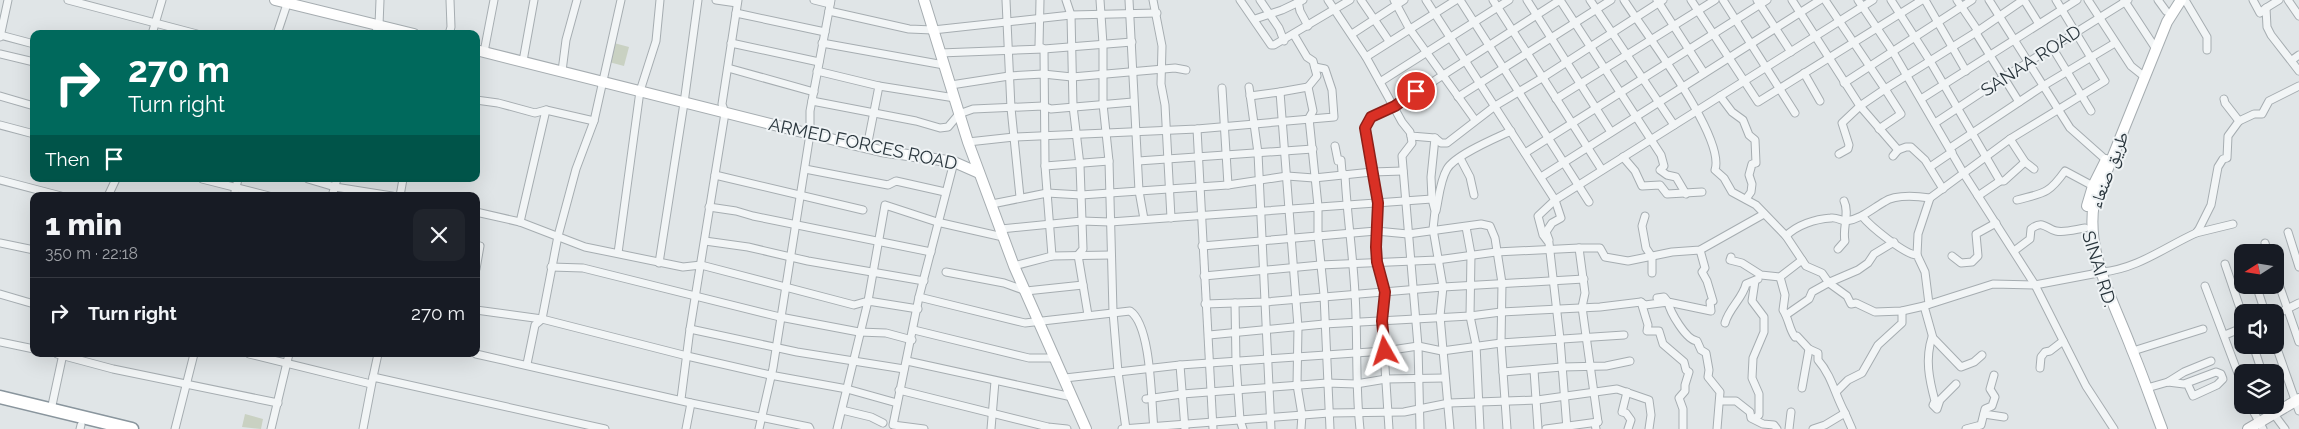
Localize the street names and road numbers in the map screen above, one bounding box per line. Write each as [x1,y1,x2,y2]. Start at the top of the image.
street label: SANAA ROAD [1977,20,2085,101]
street label: ARMED FORCES ROAD [767,113,959,174]
street label: طريق صنعاء [2084,128,2134,212]
street label: SINAI RD. [2078,228,2121,309]

